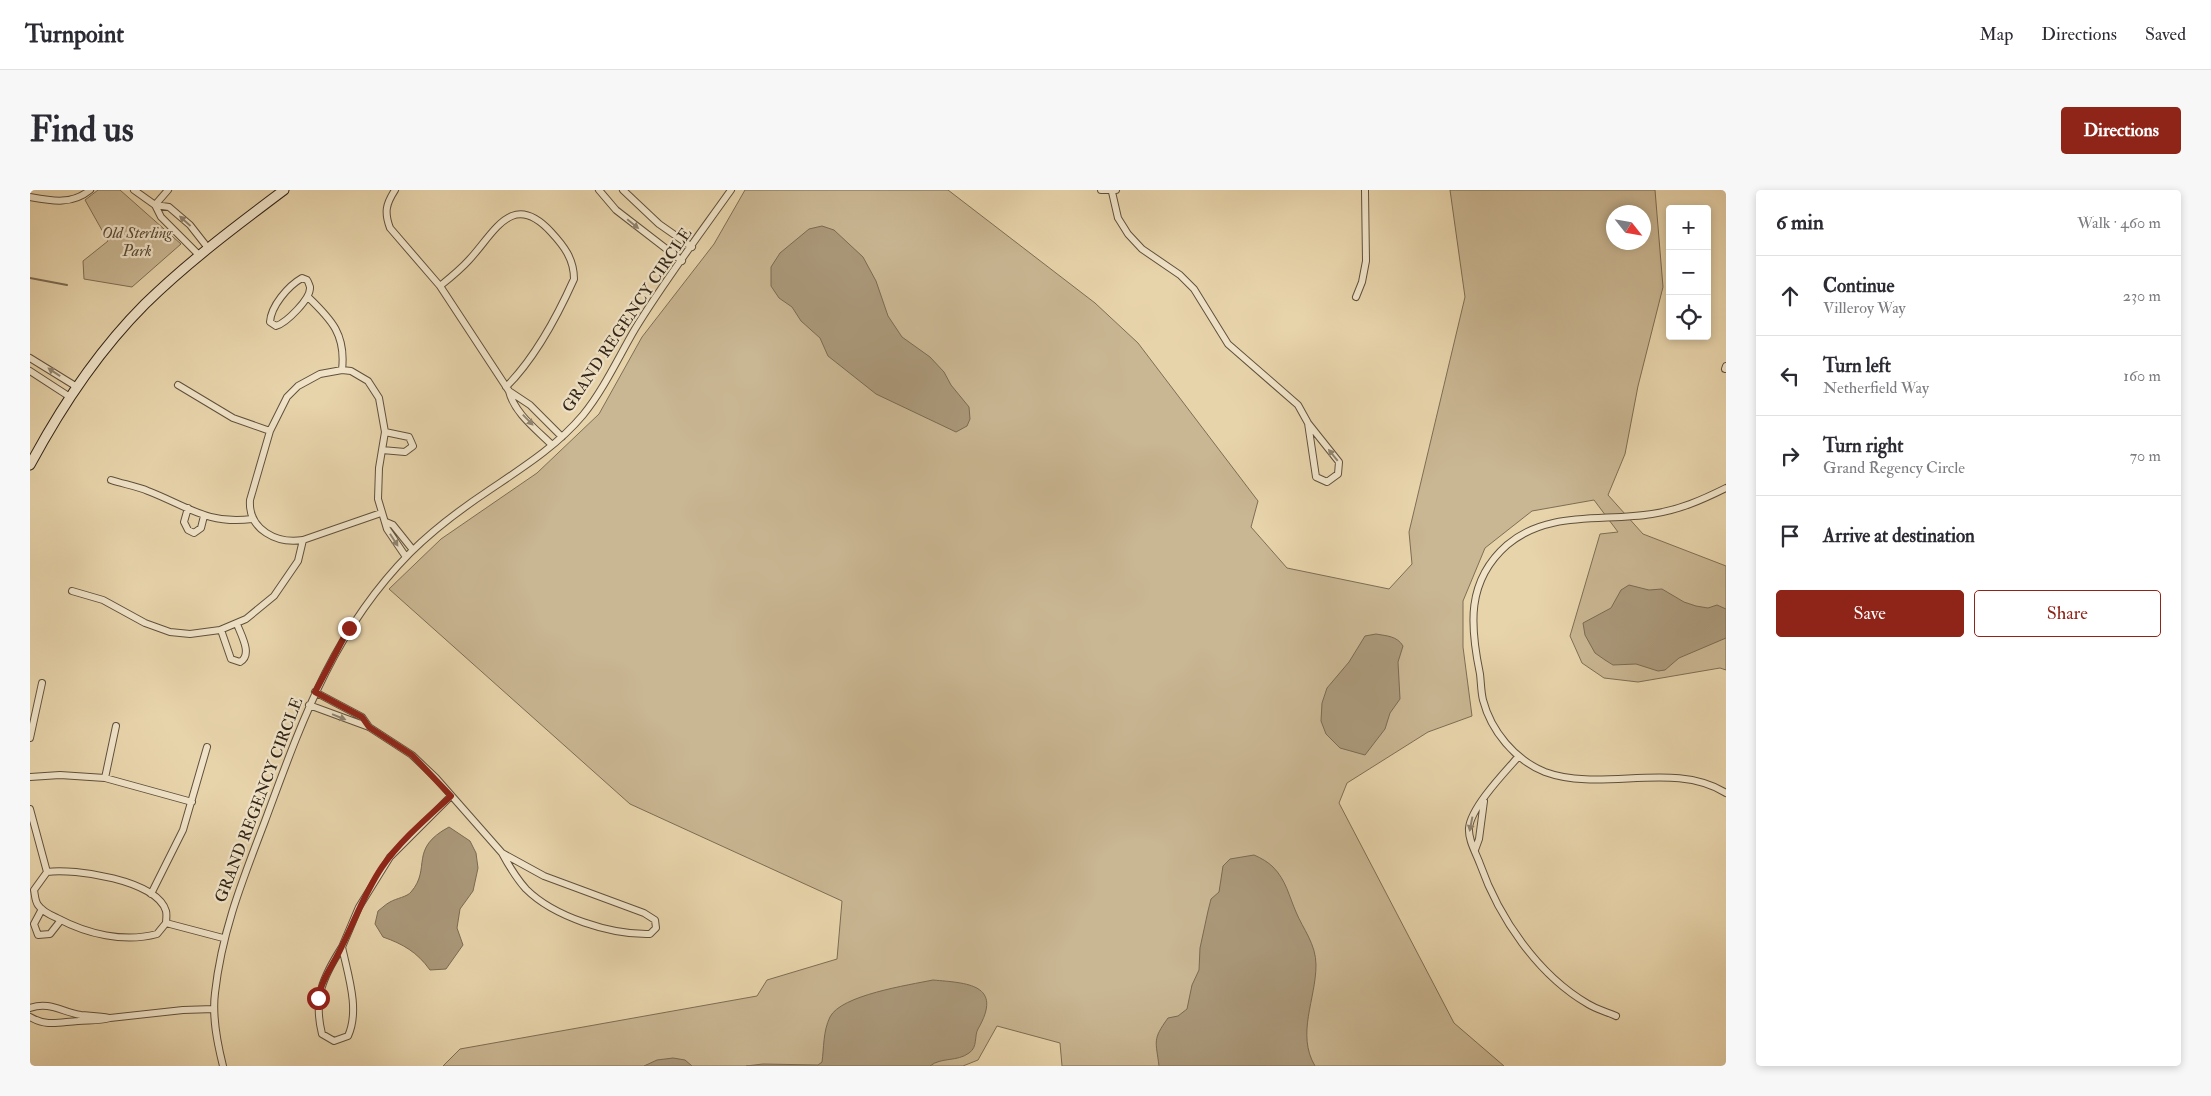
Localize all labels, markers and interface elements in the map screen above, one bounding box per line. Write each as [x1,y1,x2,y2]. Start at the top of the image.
text: Turnpoint [25,19,124,50]
text: Map [1980,23,2013,46]
text: Directions [2041,23,2117,46]
text: Saved [2145,23,2186,46]
button: Directions [2061,107,2181,154]
text: Find us [30,108,134,152]
north arrow [1606,205,1651,250]
map controls [1666,205,1711,340]
button: + [1666,205,1711,250]
text: 6 min [1776,209,1824,236]
text: Walk · 460 m [2077,213,2161,233]
one-way arrow [179,216,191,227]
one-way arrow [627,219,640,230]
park label: Old Sterling Park [102,223,173,261]
street label: GRAND REGENCY CIRCLE [558,224,696,416]
button: − [1666,250,1711,295]
text: Continue [1823,274,1894,298]
icon: ahead [1776,282,1804,310]
text: 230 m [2123,286,2161,306]
button: locate [1666,295,1711,340]
text: Villeroy Way [1823,298,1906,318]
text: Turn left [1823,354,1891,378]
icon: left [1776,362,1804,390]
text: 160 m [2123,366,2161,386]
one-way arrow [47,367,61,376]
text: Netherfield Way [1823,378,1929,398]
one-way arrow [522,414,534,426]
text: Turn right [1823,434,1903,458]
icon: right [1776,442,1804,470]
text: 70 m [2130,446,2161,466]
one-way arrow [1328,448,1339,461]
text: Grand Regency Circle [1823,458,1965,478]
icon: arrive [1776,522,1804,550]
text: Arrive at destination [1823,524,1975,548]
one-way arrow [389,534,399,547]
button: Save [1776,590,1964,637]
button: Share [1974,590,2161,637]
route end [338,617,361,640]
street label: GRAND REGENCY CIRCLE [211,695,307,905]
one-way arrow [332,713,347,721]
one-way arrow [1467,816,1475,832]
route start [307,987,330,1010]

